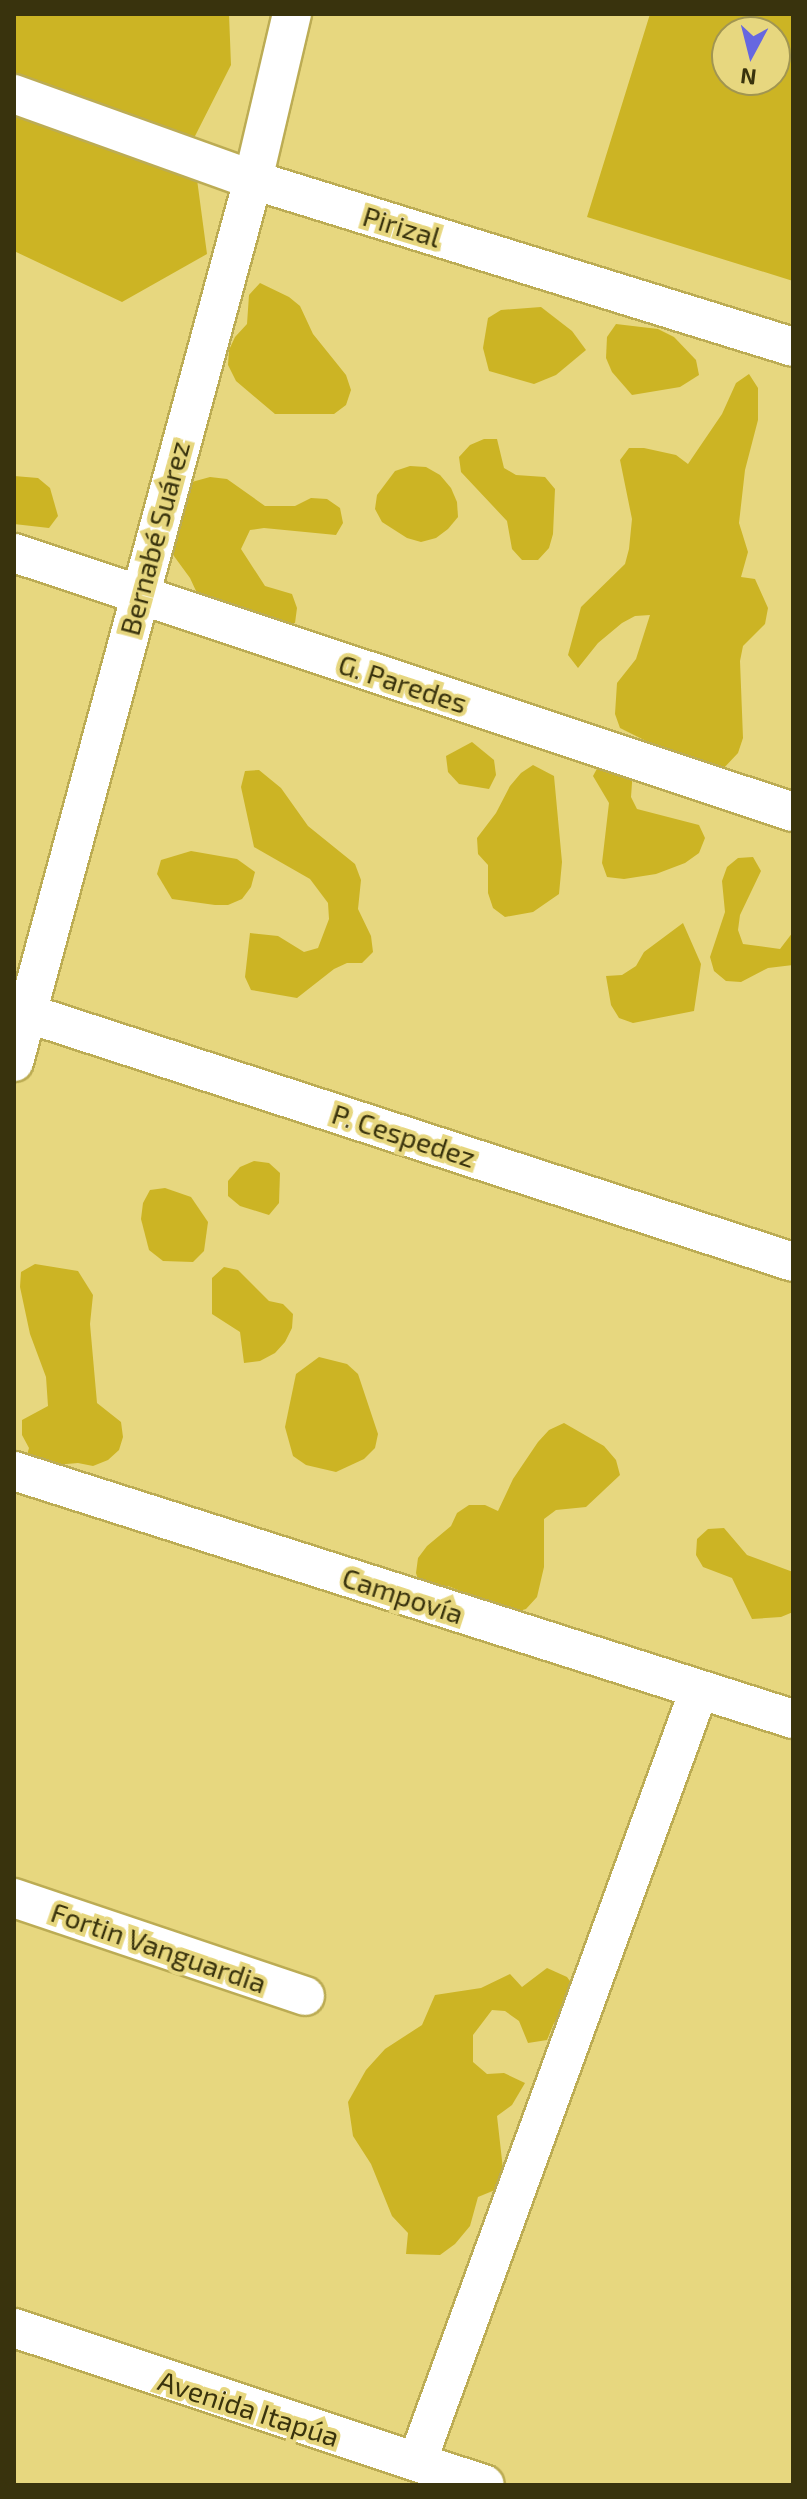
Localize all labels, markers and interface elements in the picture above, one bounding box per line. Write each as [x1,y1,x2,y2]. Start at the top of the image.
north arrow [711,16,791,96]
text: N [739,64,758,92]
street label: Pirizal [359,198,445,254]
street label: Bernabé Suárez [112,437,196,639]
street label: G. Paredes [334,646,472,720]
street label: P. Cespedez [328,1096,480,1174]
street label: Campovía [338,1560,468,1630]
street label: Fortin Vanguardia [47,1894,271,2000]
street label: Avenida Itapúa [154,2363,344,2453]

